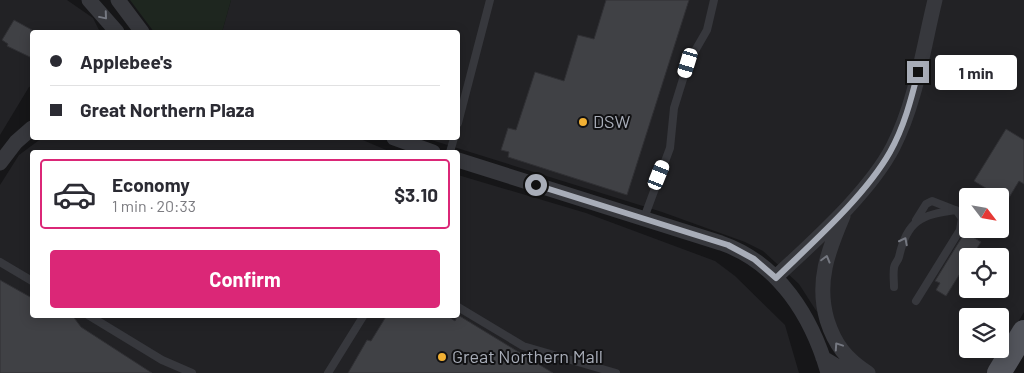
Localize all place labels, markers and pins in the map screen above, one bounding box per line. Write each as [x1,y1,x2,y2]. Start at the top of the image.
place label: DSW [593,110,630,132]
marker: DSW [577,116,589,128]
place label: Great Northern Mall [452,345,603,367]
marker: Great Northern Mall [436,351,448,363]

